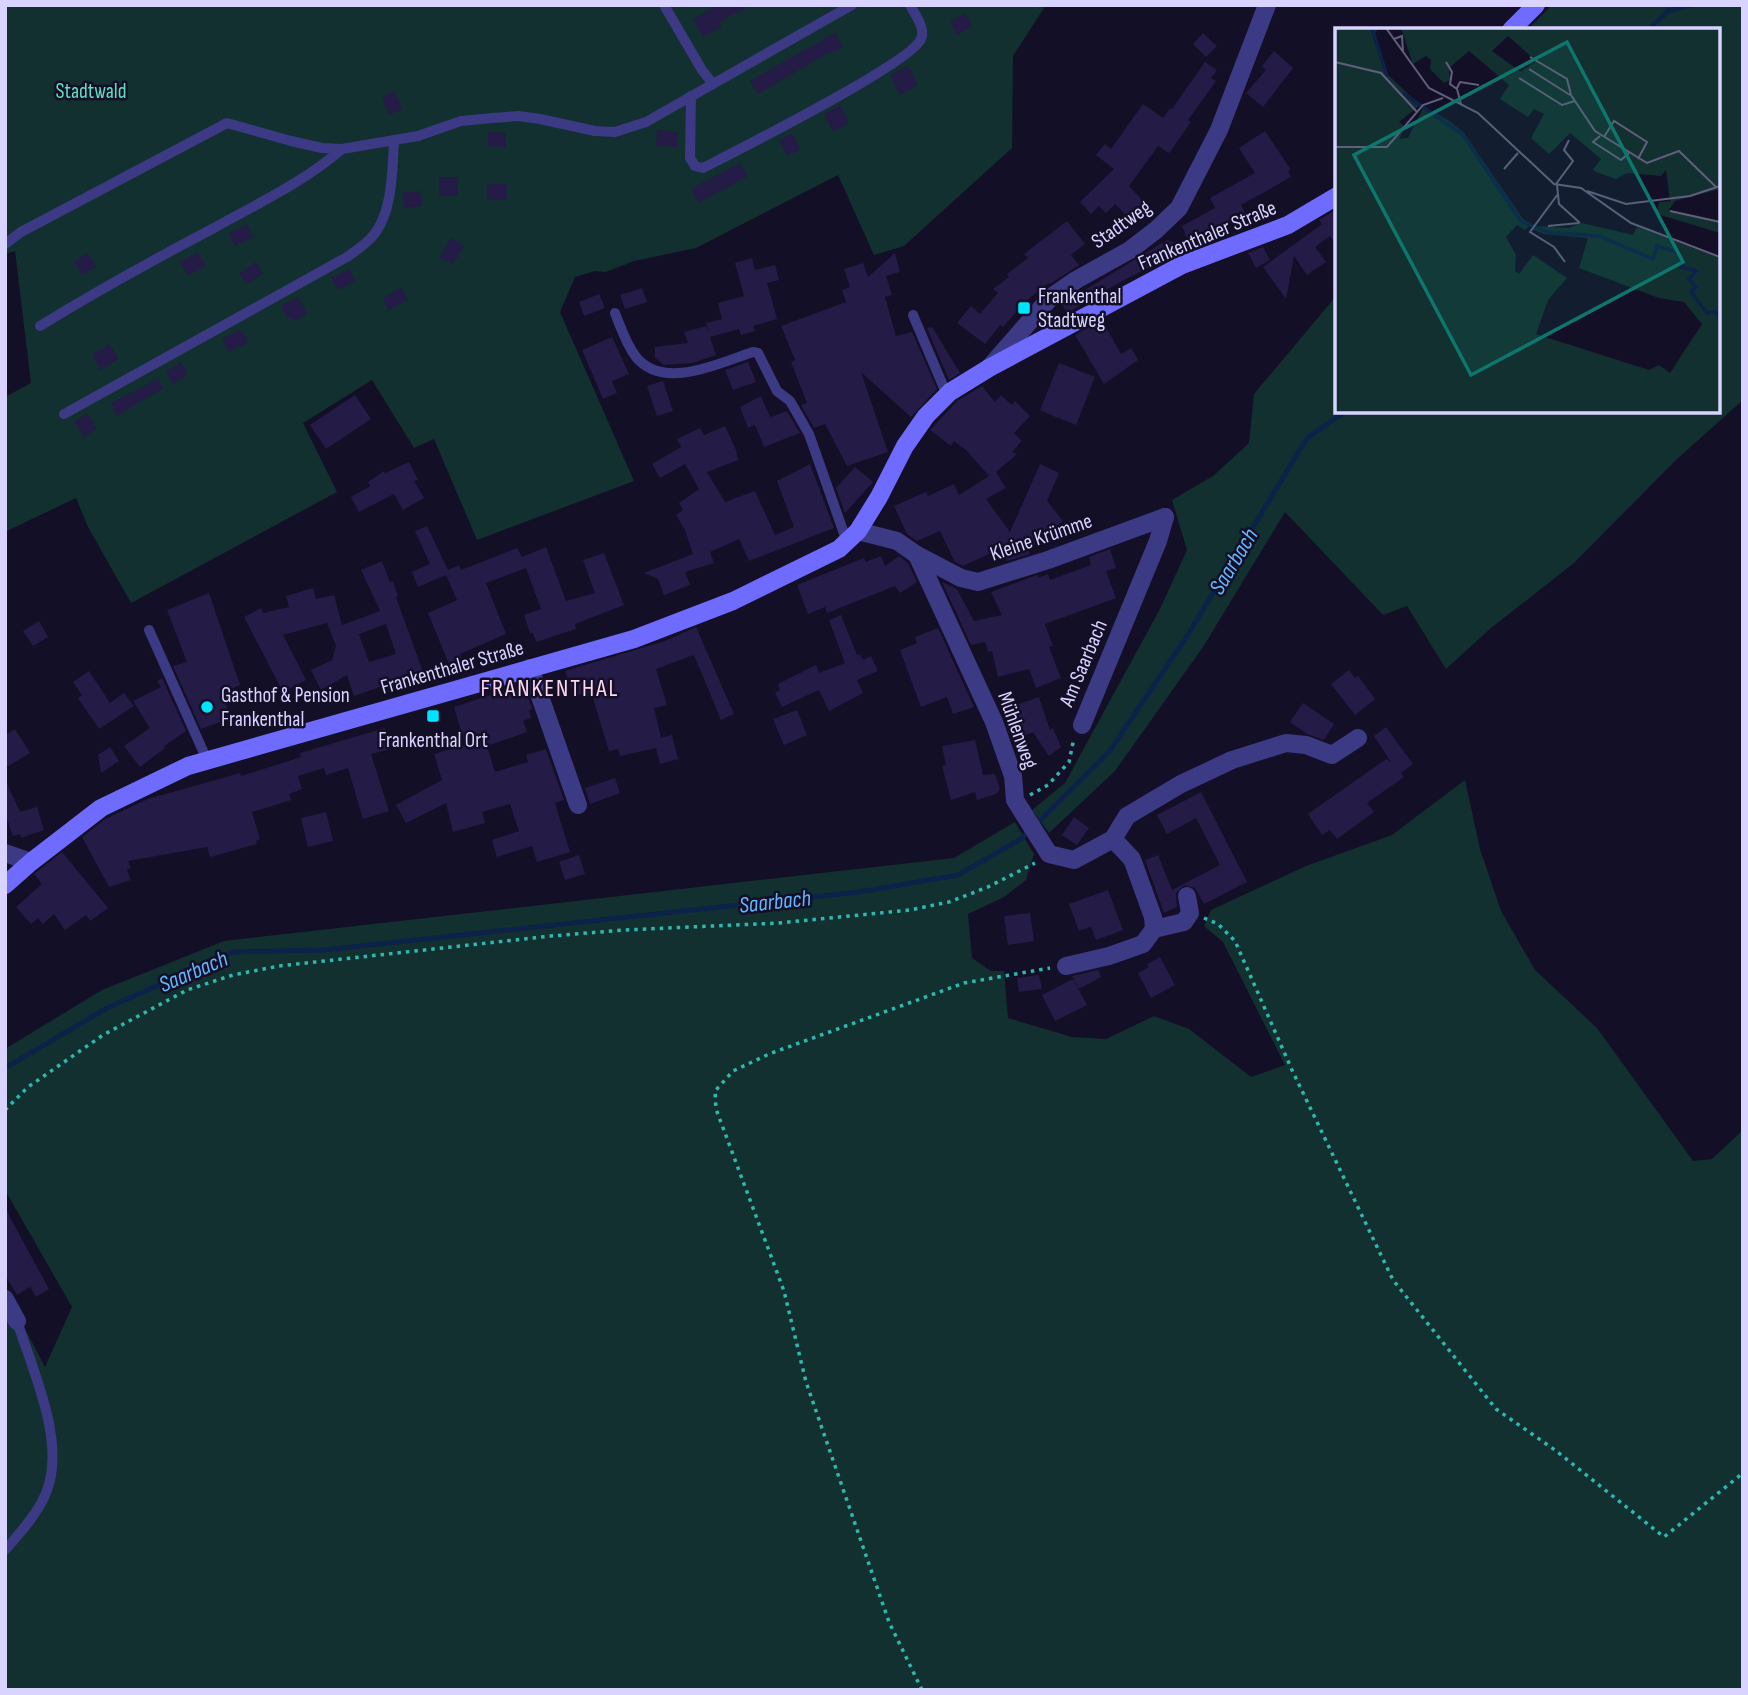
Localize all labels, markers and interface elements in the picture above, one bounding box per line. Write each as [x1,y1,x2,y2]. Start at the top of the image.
inset map [1335,28,1720,413]
park label: Stadtwald [56,79,126,104]
street label: Stadtweg [1087,195,1156,254]
street label: Frankenthaler Straße [1134,195,1280,276]
place label: Frankenthal Stadtweg [1038,284,1121,333]
marker: Frankenthal Stadtweg [1016,300,1032,316]
street label: Kleine Krümme [987,508,1095,567]
water label: Saarbach [1203,523,1265,600]
street label: Am Saarbach [1054,616,1113,711]
street label: Frankenthaler Straße [378,635,527,700]
district label: FRANKENTHAL [481,674,619,703]
place label: Gasthof & Pension Frankenthal [221,683,350,732]
street label: Mühlenweg [992,688,1043,772]
marker: Gasthof & Pension Frankenthal [199,699,215,715]
marker: Frankenthal Ort [425,708,441,724]
place label: Frankenthal Ort [378,728,488,753]
water label: Saarbach [738,884,813,920]
water label: Saarbach [155,945,232,999]

